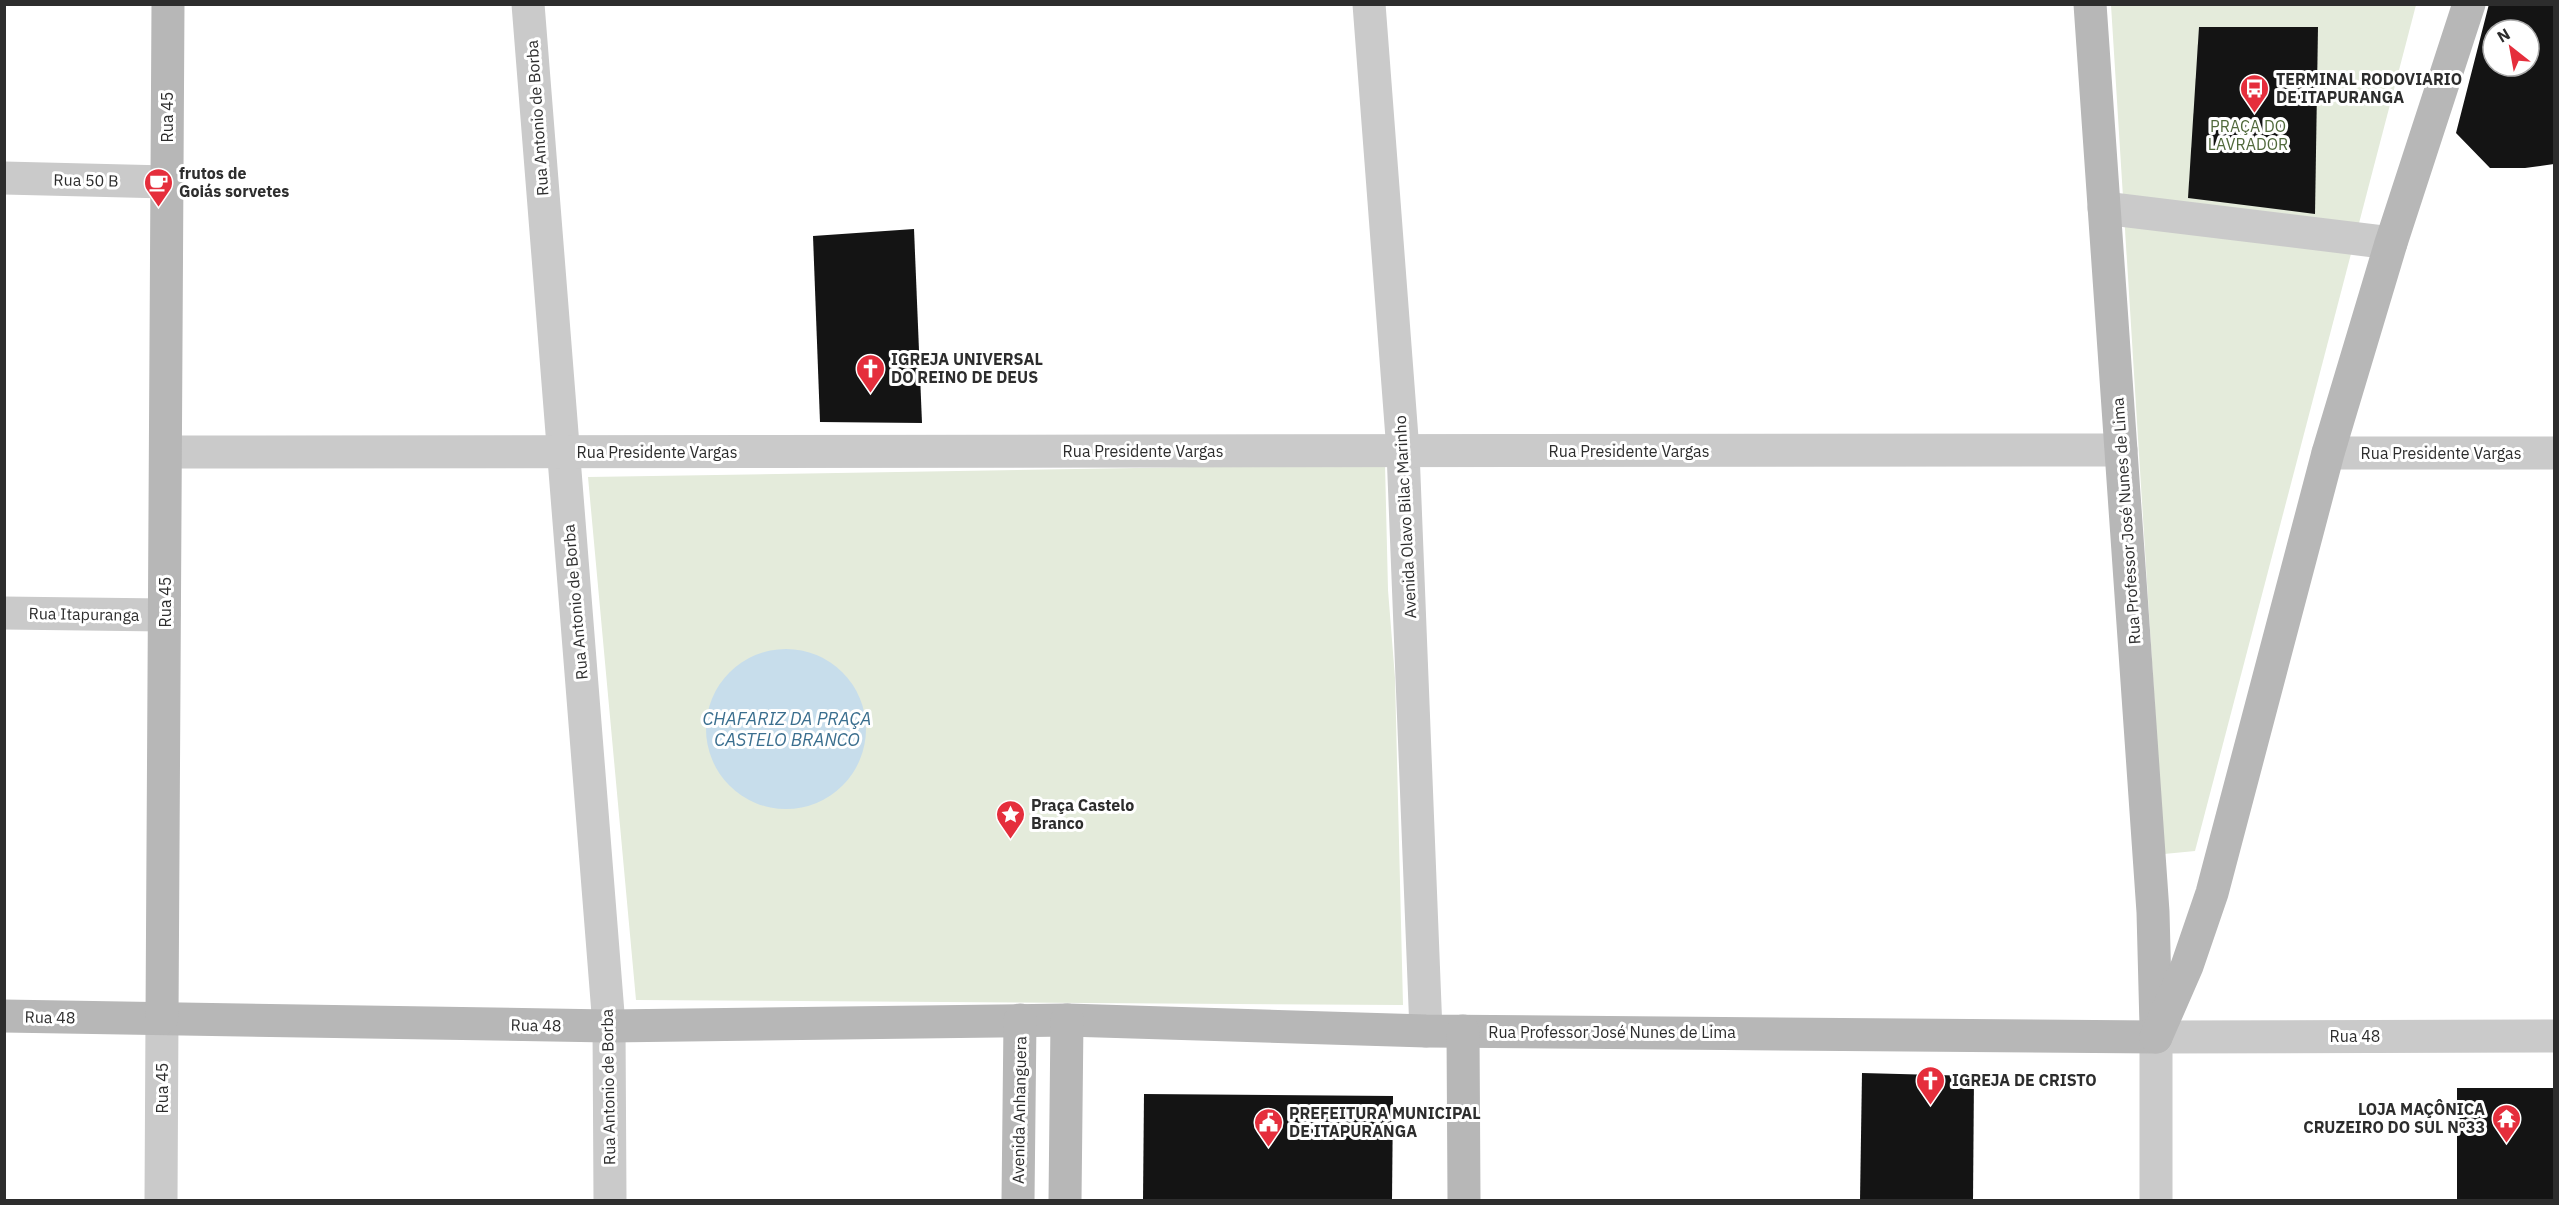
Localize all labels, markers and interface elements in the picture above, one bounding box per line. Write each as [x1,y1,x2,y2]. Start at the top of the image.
north arrow [2481,18,2541,78]
text: N [2493,24,2513,47]
street label: Rua Antonio de Borba [522,39,552,197]
place label: TERMINAL RODOVIARIO DE ITAPURANGA [2276,69,2462,107]
bus stop icon: TERMINAL RODOVIARIO DE ITAPURANGA [2239,72,2271,114]
street label: Rua 45 [157,92,177,142]
park label: PRAÇA DO LAVRADOR [2208,116,2288,154]
place label: frutos de Goiás sorvetes [179,163,289,201]
cafe icon: frutos de Goiás sorvetes [142,166,174,208]
street label: Rua 50 B [53,169,119,191]
place label: IGREJA UNIVERSAL DO REINO DE DEUS [891,349,1043,387]
church icon: IGREJA UNIVERSAL DO REINO DE DEUS [854,352,886,394]
street label: Rua Professor José Nunes de Lima [2107,396,2145,645]
street label: Avenida Olavo Bilac Marinho [1390,415,1420,619]
street label: Rua Presidente Vargas [1063,441,1223,461]
street label: Rua Presidente Vargas [1549,441,1709,461]
street label: Rua Presidente Vargas [577,442,737,462]
street label: Rua Presidente Vargas [2361,443,2521,463]
street label: Rua Antonio de Borba [558,523,592,681]
street label: Rua 45 [155,577,175,627]
street label: Rua Itapuranga [28,603,140,625]
water label: CHAFARIZ DA PRAÇA CASTELO BRANCO [702,707,872,751]
place label: Praça Castelo Branco [1031,795,1134,833]
place icon: Praça Castelo Branco [994,798,1026,840]
street label: Rua 48 [24,1007,76,1027]
street label: Rua Antonio de Borba [597,1008,619,1165]
street label: Rua 48 [510,1015,562,1035]
street label: Rua Professor José Nunes de Lima [1488,1022,1736,1042]
street label: Rua 48 [2330,1026,2380,1046]
street label: Avenida Anhanguera [1008,1035,1030,1184]
street label: Rua 45 [152,1063,172,1113]
church icon: IGREJA DE CRISTO [1915,1064,1947,1106]
place label: IGREJA DE CRISTO [1952,1070,2097,1090]
place label: LOJA MAÇÔNICA CRUZEIRO DO SUL Nº33 [2303,1099,2485,1137]
temple icon: LOJA MAÇÔNICA CRUZEIRO DO SUL Nº33 [2490,1102,2522,1144]
place label: PREFEITURA MUNICIPAL DE ITAPURANGA [1289,1103,1481,1141]
public building icon: PREFEITURA MUNICIPAL DE ITAPURANGA [1252,1106,1284,1148]

